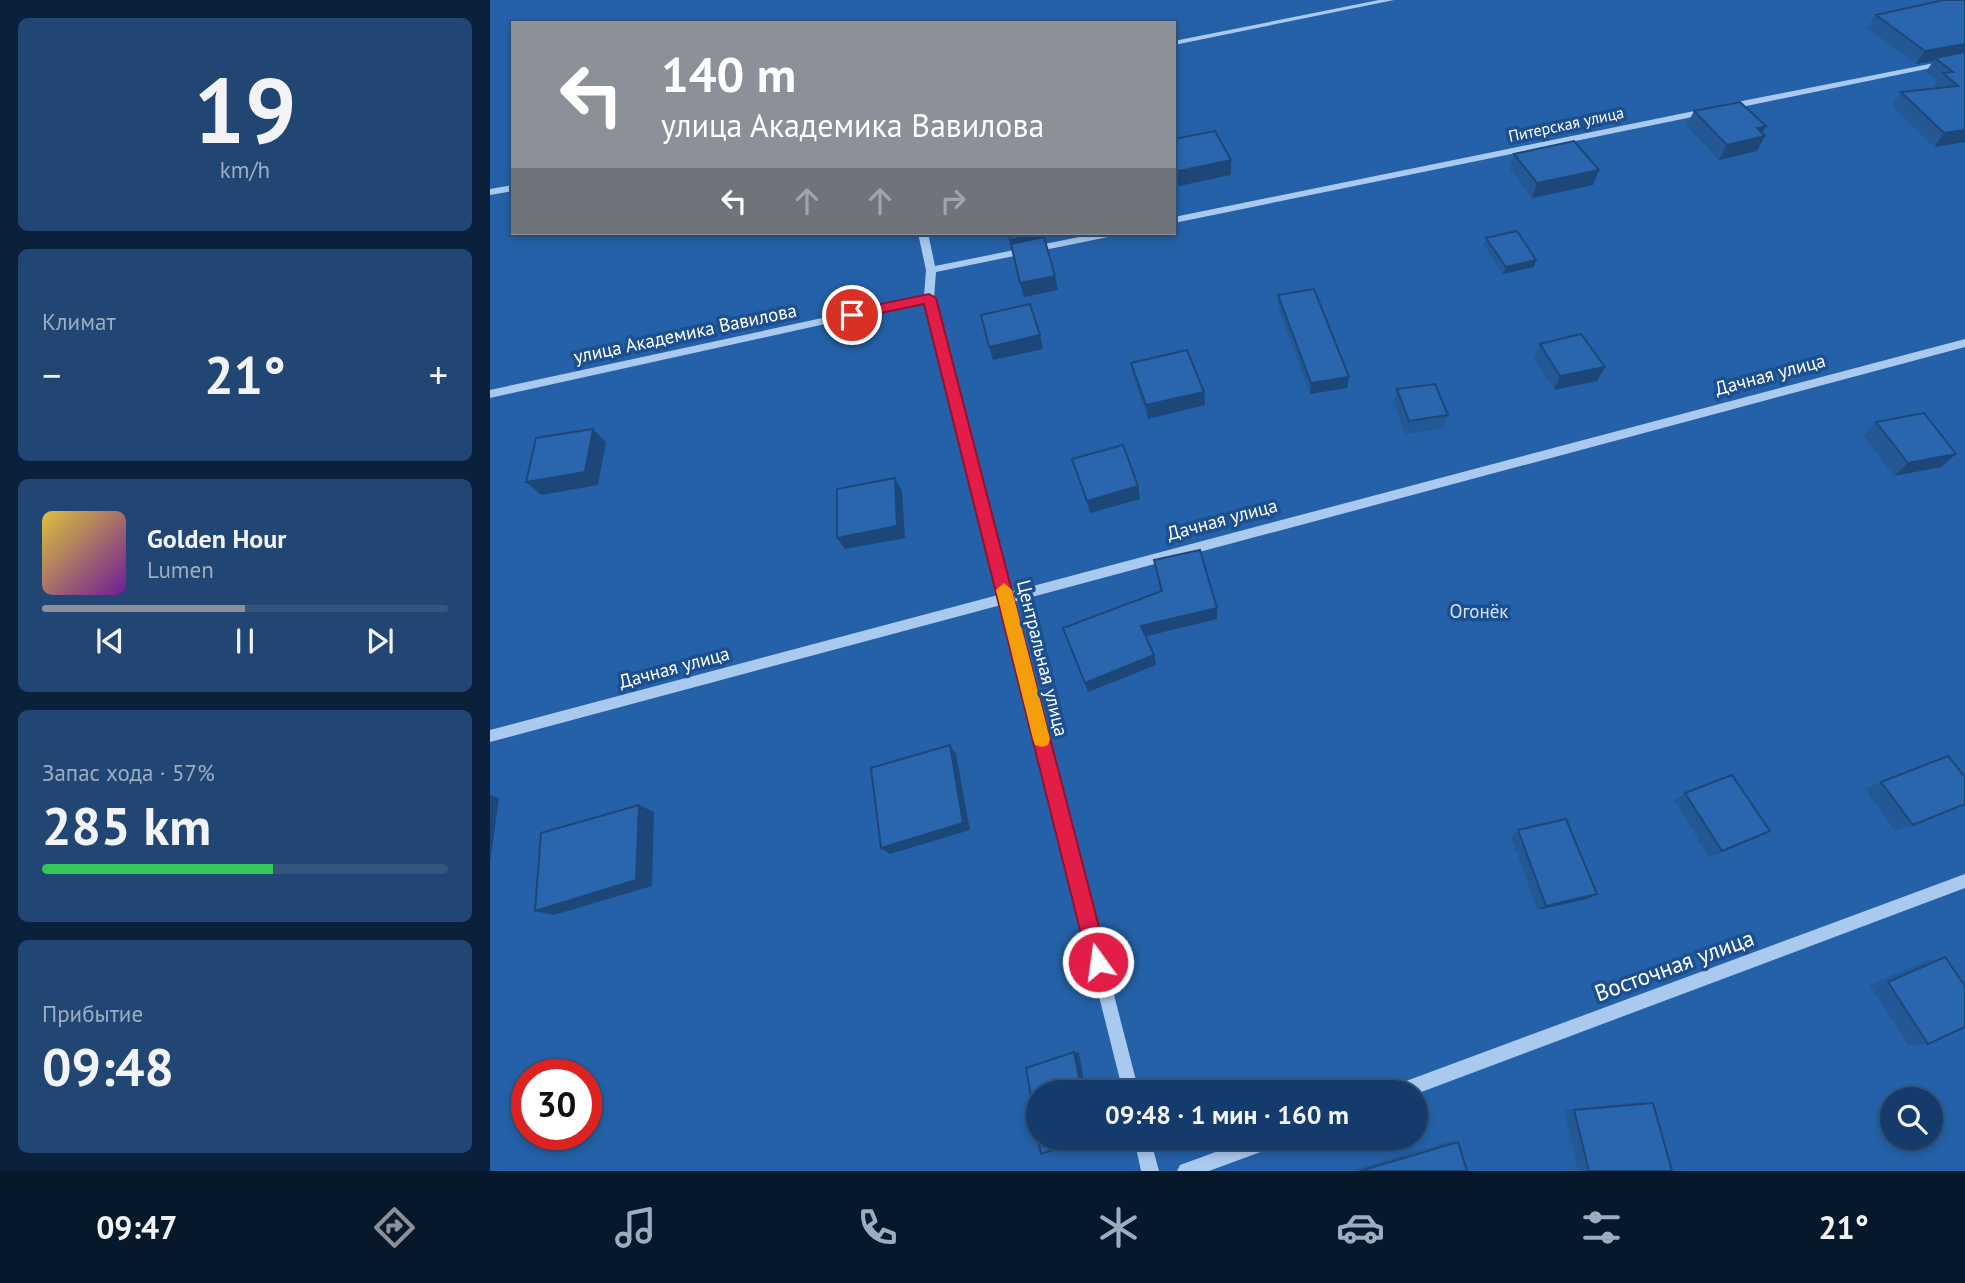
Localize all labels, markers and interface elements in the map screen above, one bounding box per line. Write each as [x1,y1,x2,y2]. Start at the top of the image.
text: 140 m [661,42,796,106]
icon: left [546,49,637,140]
text: 19 [193,50,297,168]
street label: Питерская улица [1506,102,1626,146]
text: улица Академика Вавилова [661,104,1044,146]
text: km/h [220,155,270,184]
icon: left [715,182,753,220]
icon: ahead [788,182,826,220]
icon: ahead [861,182,899,220]
icon: right [934,182,972,220]
pin [822,285,882,345]
icon: arrive [833,296,871,334]
street label: улица Академика Вавилова [571,298,799,368]
text: Климат [42,307,116,336]
text: 21° [204,341,286,408]
street label: Дачная улица [1712,348,1828,400]
text: − [42,350,61,399]
text: + [429,350,448,399]
street label: Дачная улица [1164,493,1280,545]
text: Golden Hour [147,522,286,555]
text: Lumen [147,555,214,584]
street label: Центральная улица [1012,577,1074,739]
park label: Огонёк [1450,599,1508,623]
icon: previous [91,622,129,660]
icon: pause [226,622,264,660]
icon: next [361,622,399,660]
street label: Дачная улица [616,641,732,693]
text: Запас хода · 57% [42,758,215,787]
text: 285 km [42,792,211,859]
street label: Восточная улица [1590,923,1758,1007]
position arrow [1061,925,1135,999]
text: Прибытие [42,999,143,1028]
text: 09:48 [42,1033,174,1100]
speed limit sign: 30 [511,1059,602,1150]
map controls [1880,1087,1943,1150]
button: search [1880,1087,1943,1150]
text: 09:48 · 1 мин · 160 m [1105,1098,1349,1131]
icon: directions [370,1203,419,1252]
icon: music [611,1203,660,1252]
icon: phone [853,1203,902,1252]
icon: climate [1094,1203,1143,1252]
icon: car [1336,1203,1385,1252]
icon: filters [1577,1203,1626,1252]
text: 09:47 [96,1206,177,1248]
text: 21° [1818,1206,1869,1248]

